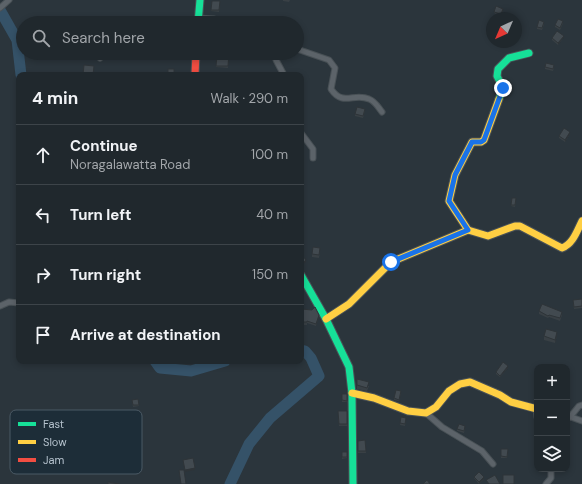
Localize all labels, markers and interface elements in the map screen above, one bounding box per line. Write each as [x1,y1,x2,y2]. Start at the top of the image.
north arrow [486,12,522,48]
search box [16,16,304,60]
icon: search [30,27,52,49]
text: Search here [62,28,145,48]
route end [494,79,512,97]
text: 4 min [32,87,78,109]
text: Walk · 290 m [211,90,288,107]
text: Continue [70,136,138,156]
icon: ahead [32,144,54,166]
text: 100 m [251,146,288,163]
text: Noragalawatta Road [70,156,190,173]
icon: left [32,204,54,226]
text: Turn left [70,205,131,225]
text: 40 m [256,206,288,223]
route start [382,253,400,271]
icon: right [32,264,54,286]
text: Turn right [70,265,141,285]
text: 150 m [252,266,288,283]
icon: arrive [32,324,54,346]
text: Arrive at destination [70,325,221,345]
map controls [534,364,570,472]
button: + [534,364,570,400]
button: − [534,400,570,436]
legend [10,410,142,474]
text: Fast [43,417,64,431]
text: Slow [43,435,67,449]
button: layers [534,436,570,472]
text: Jam [43,453,64,467]

